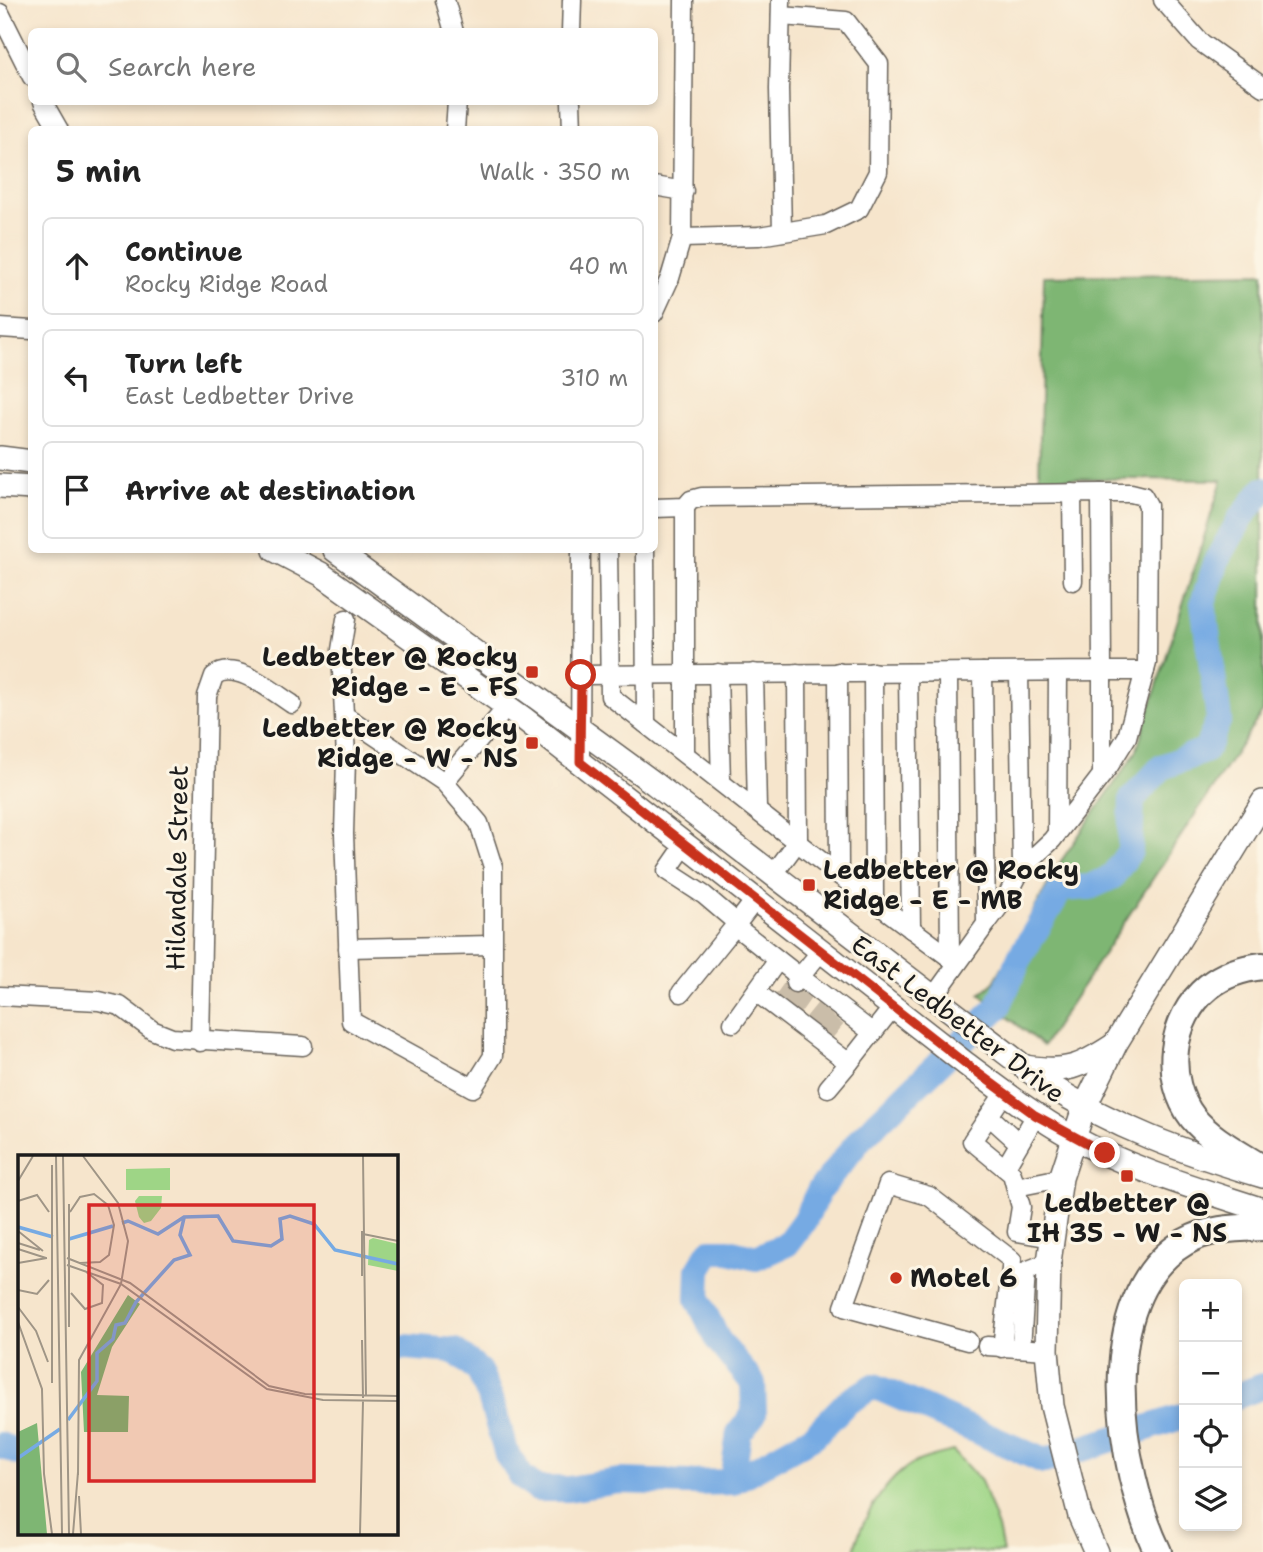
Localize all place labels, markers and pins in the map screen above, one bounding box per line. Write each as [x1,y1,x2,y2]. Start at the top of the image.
place label: Ledbetter @ Rocky Ridge - E - FS [262,639,518,704]
marker: Ledbetter @ Rocky Ridge - E - FS [524,664,540,680]
place label: Ledbetter @ Rocky Ridge - W - NS [262,710,518,775]
marker: Ledbetter @ Rocky Ridge - W - NS [524,735,540,751]
place label: Ledbetter @ Rocky Ridge - E - MB [823,852,1079,917]
marker: Ledbetter @ Rocky Ridge - E - MB [801,877,817,893]
marker: Ledbetter @ IH 35 - W - NS [1119,1168,1135,1184]
place label: Ledbetter @ IH 35 - W - NS [1027,1185,1227,1250]
place label: Motel 6 [910,1260,1017,1295]
marker: Motel 6 [888,1270,904,1286]

